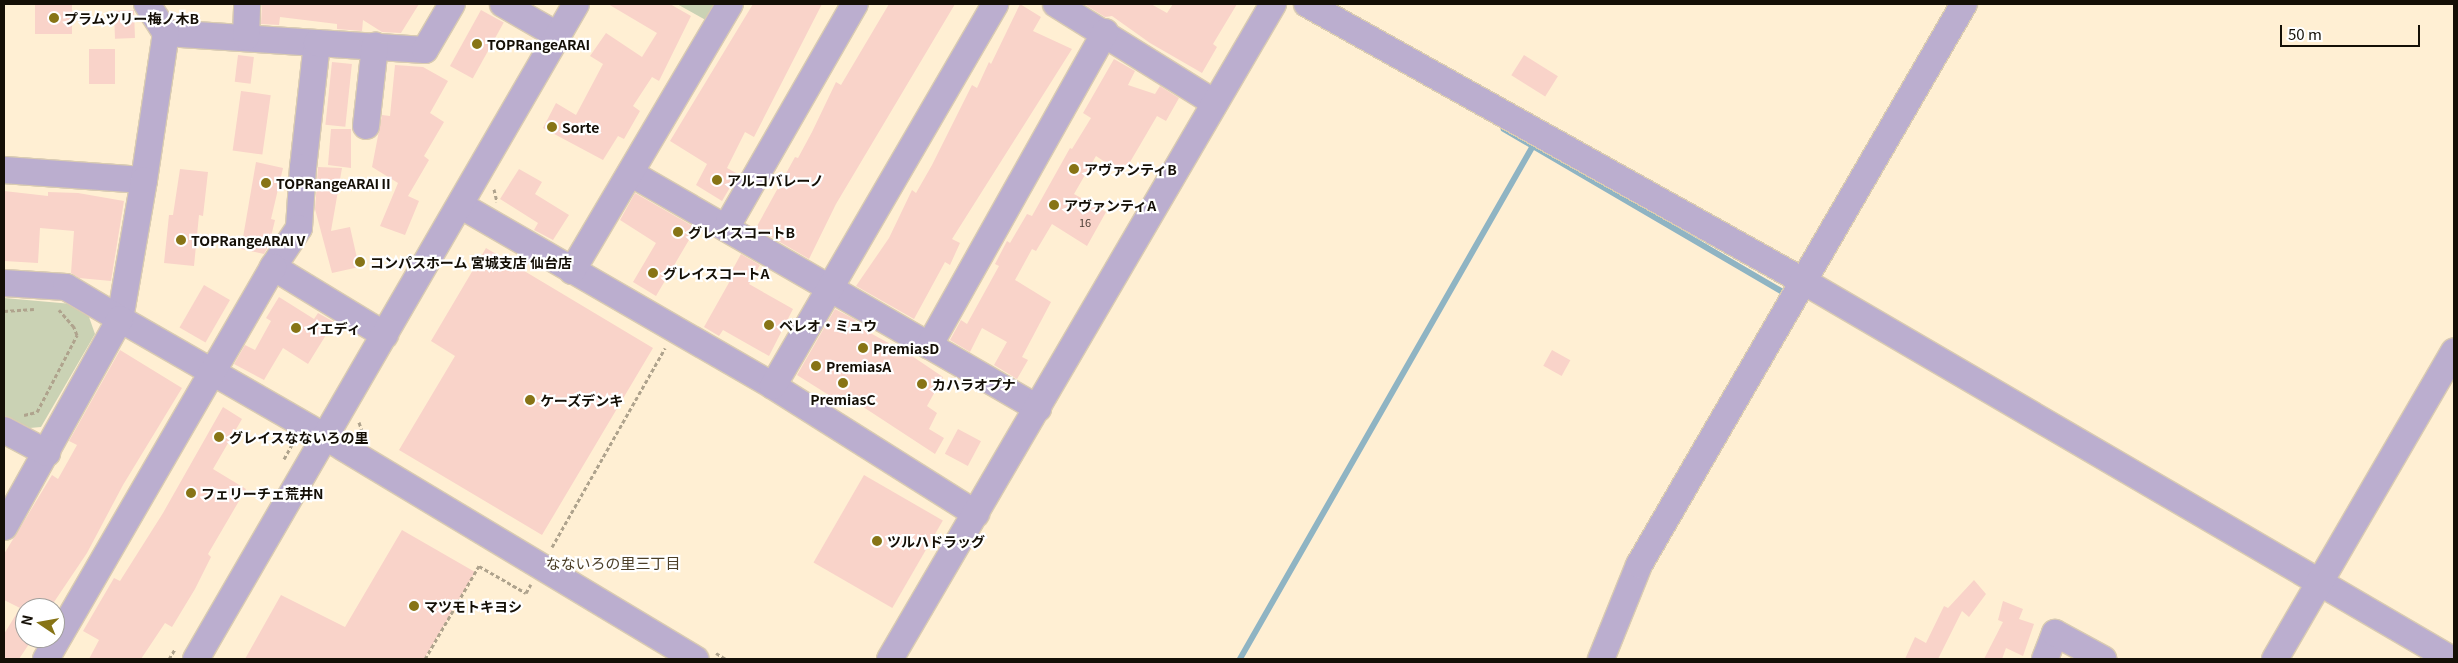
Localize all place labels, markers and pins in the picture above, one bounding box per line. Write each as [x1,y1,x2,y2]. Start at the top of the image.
place label: プラムツリー梅ノ木B [64,10,200,26]
marker: プラムツリー梅ノ木B [48,12,60,24]
place label: TOPRangeARAI [487,36,590,52]
marker: TOPRangeARAI [471,38,483,50]
place label: Sorte [562,119,599,135]
marker: Sorte [546,121,558,133]
place label: アヴァンティB [1084,161,1178,177]
marker: アヴァンティB [1068,163,1080,175]
place label: アルコバレーノ [727,172,825,188]
marker: アルコバレーノ [711,174,723,186]
place label: TOPRangeARAIⅡ [276,175,393,191]
marker: TOPRangeARAIⅡ [260,177,272,189]
place label: アヴァンティA [1064,197,1157,213]
marker: アヴァンティA [1048,199,1060,211]
place label: グレイスコートB [688,224,796,240]
marker: グレイスコートB [672,226,684,238]
place label: TOPRangeARAIⅤ [191,232,308,248]
marker: TOPRangeARAIⅤ [175,234,187,246]
place label: コンパスホーム 宮城支店 仙台店 [370,254,572,270]
marker: コンパスホーム 宮城支店 仙台店 [354,256,366,268]
place label: グレイスコートA [663,265,770,281]
marker: グレイスコートA [647,267,659,279]
place label: ベレオ・ミュウ [779,317,877,333]
marker: ベレオ・ミュウ [763,319,775,331]
place label: イエディ [306,320,362,336]
marker: イエディ [290,322,302,334]
place label: PremiasD [873,340,939,356]
marker: PremiasD [857,342,869,354]
place label: PremiasA [826,358,891,374]
marker: PremiasA [810,360,822,372]
place label: カハラオプナ [932,376,1016,392]
marker: PremiasC [837,377,849,389]
marker: カハラオプナ [916,378,928,390]
place label: PremiasC [810,391,876,407]
place label: ケーズデンキ [540,392,624,408]
marker: ケーズデンキ [524,394,536,406]
place label: グレイスなないろの里 [229,429,369,445]
marker: グレイスなないろの里 [213,431,225,443]
place label: フェリーチェ荒井N [201,485,323,501]
marker: フェリーチェ荒井N [185,487,197,499]
place label: ツルハドラッグ [887,533,985,549]
marker: ツルハドラッグ [871,535,883,547]
place label: マツモトキヨシ [424,598,522,614]
marker: マツモトキヨシ [408,600,420,612]

